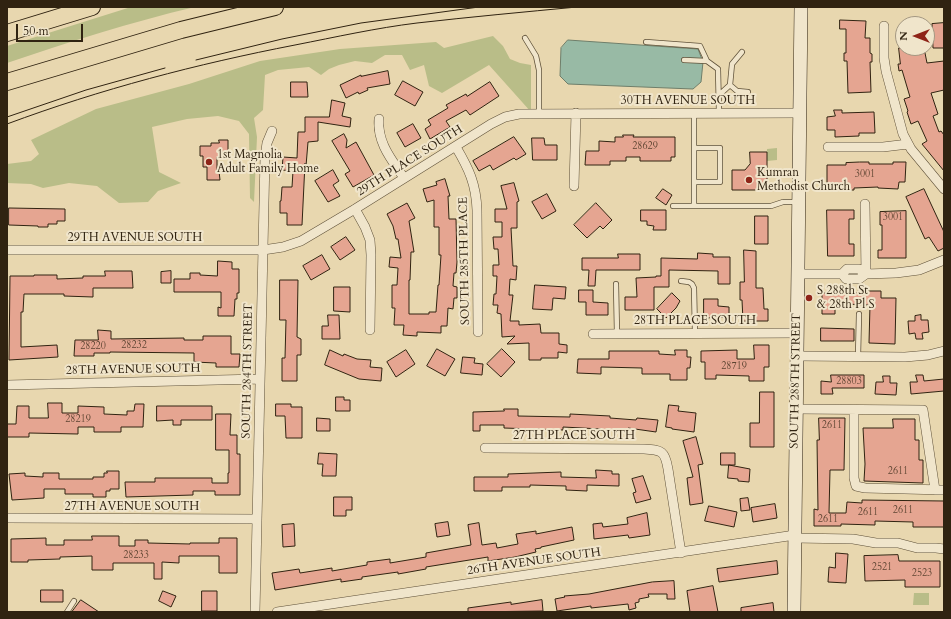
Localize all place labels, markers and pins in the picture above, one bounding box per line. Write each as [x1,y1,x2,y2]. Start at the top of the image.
place label: 1st Magnolia Adult Family Home [217,148,319,176]
marker: 1st Magnolia Adult Family Home [204,157,214,167]
place label: Kumran Methodist Church [757,166,850,194]
marker: Kumran Methodist Church [744,175,754,185]
place label: S 288th St & 28th Pl S [817,284,874,312]
marker: S 288th St & 28th Pl S [804,293,814,303]

